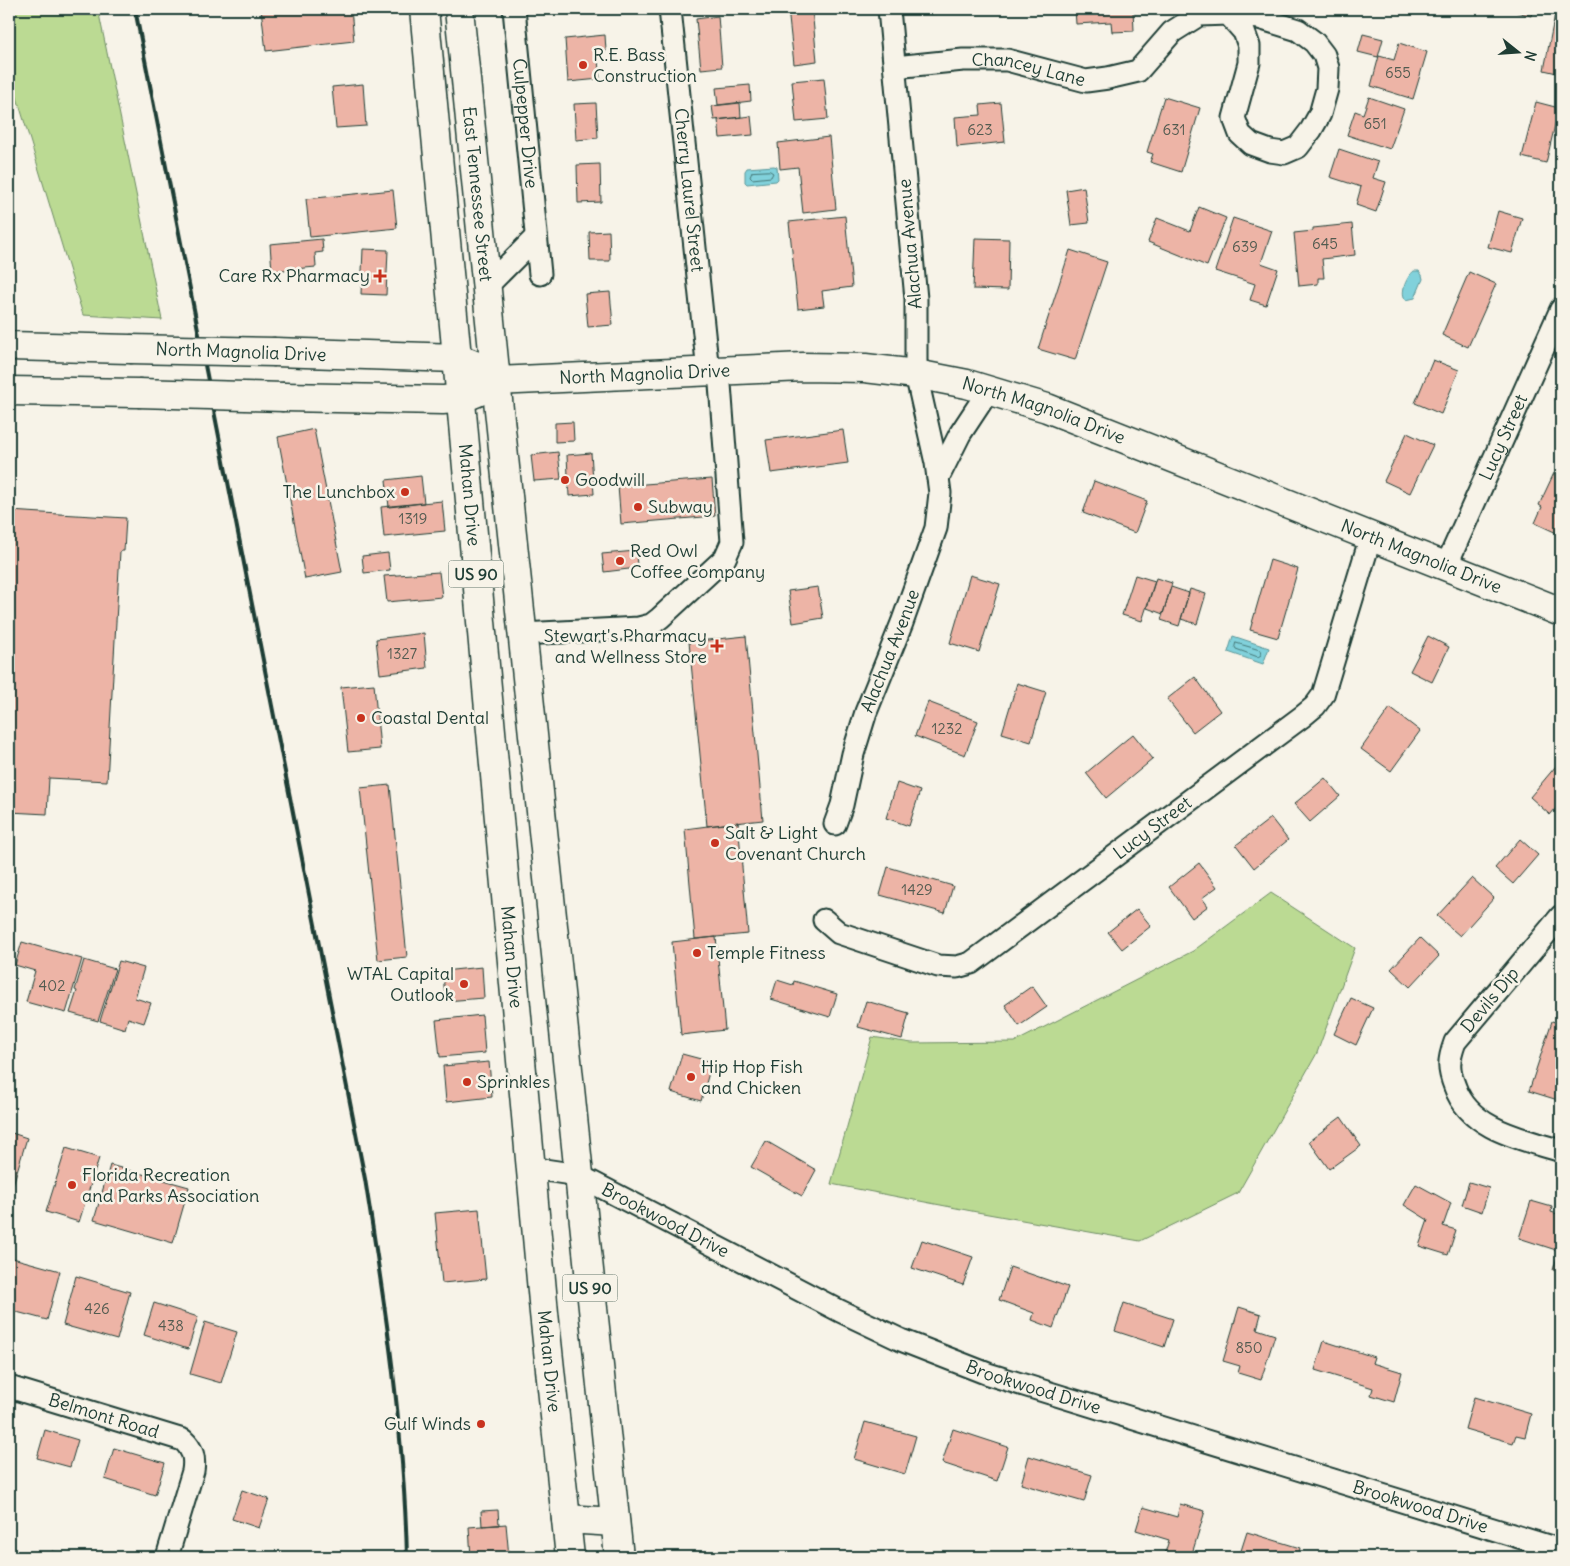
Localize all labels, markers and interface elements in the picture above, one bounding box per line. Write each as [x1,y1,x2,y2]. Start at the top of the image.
north arrow [1492,28,1542,78]
place label: R.E. Bass Construction [593,43,697,87]
street label: Chancey Lane [972,48,1088,91]
text: N [1520,49,1540,63]
street label: Culpepper Drive [508,57,544,190]
marker: R.E. Bass Construction [577,59,589,71]
house number: 655 [1385,63,1411,82]
street label: East Tennessee Street [458,105,498,283]
street label: Cherry Laurel Street [669,107,709,273]
house number: 651 [1363,114,1387,133]
house number: 623 [967,120,993,139]
house number: 631 [1163,120,1185,139]
street label: Alachua Avenue [892,178,927,310]
house number: 645 [1312,234,1338,253]
house number: 639 [1232,237,1258,256]
place label: Care Rx Pharmacy [218,264,370,287]
marker: Care Rx Pharmacy [374,270,386,282]
street label: North Magnolia Drive [155,337,327,366]
street label: North Magnolia Drive [559,358,731,389]
street label: North Magnolia Drive [960,371,1129,449]
street label: Lucy Street [1474,391,1532,484]
street label: Mahan Drive [454,443,486,547]
place label: Goodwill [575,468,645,491]
marker: Goodwill [559,474,571,486]
place label: The Lunchbox [283,480,395,503]
marker: The Lunchbox [399,486,411,498]
place label: Subway [648,495,713,518]
marker: Subway [632,501,644,513]
house number: 1319 [399,509,427,528]
street label: North Magnolia Drive [1338,514,1505,598]
place label: Red Owl Coffee Company [630,539,765,583]
marker: Red Owl Coffee Company [614,555,626,567]
road number: US 90 [448,560,504,588]
street label: Alachua Avenue [855,586,924,716]
place label: Stewart's Pharmacy and Wellness Store [544,624,707,668]
marker: Stewart's Pharmacy and Wellness Store [711,640,723,652]
house number: 1327 [387,644,417,663]
place label: Coastal Dental [371,706,489,729]
marker: Coastal Dental [355,712,367,724]
house number: 1232 [932,719,962,738]
street label: Lucy Street [1109,791,1196,864]
place label: Salt & Light Covenant Church [725,821,866,865]
marker: Salt & Light Covenant Church [709,837,721,849]
house number: 1429 [901,880,933,899]
street label: Mahan Drive [496,905,528,1009]
place label: Temple Fitness [707,941,826,964]
marker: Temple Fitness [691,947,703,959]
place label: WTAL Capital Outlook [347,962,454,1006]
street label: Devils Dip [1455,962,1524,1037]
house number: 402 [39,976,65,995]
marker: WTAL Capital Outlook [458,978,470,990]
place label: Hip Hop Fish and Chicken [701,1055,803,1099]
place label: Sprinkles [477,1070,550,1093]
marker: Hip Hop Fish and Chicken [685,1071,697,1083]
marker: Sprinkles [461,1076,473,1088]
place label: Florida Recreation and Parks Association [82,1163,259,1207]
street label: Brookwood Drive [598,1177,733,1262]
marker: Florida Recreation and Parks Association [66,1179,78,1191]
road number: US 90 [562,1275,618,1302]
house number: 426 [84,1299,110,1318]
street label: Mahan Drive [533,1309,567,1413]
house number: 438 [158,1316,184,1335]
house number: 850 [1235,1338,1263,1357]
street label: Brookwood Drive [963,1355,1104,1419]
street label: Belmont Road [46,1388,162,1443]
place label: Gulf Winds [384,1412,471,1435]
marker: Gulf Winds [475,1418,487,1430]
street label: Brookwood Drive [1350,1475,1491,1538]

